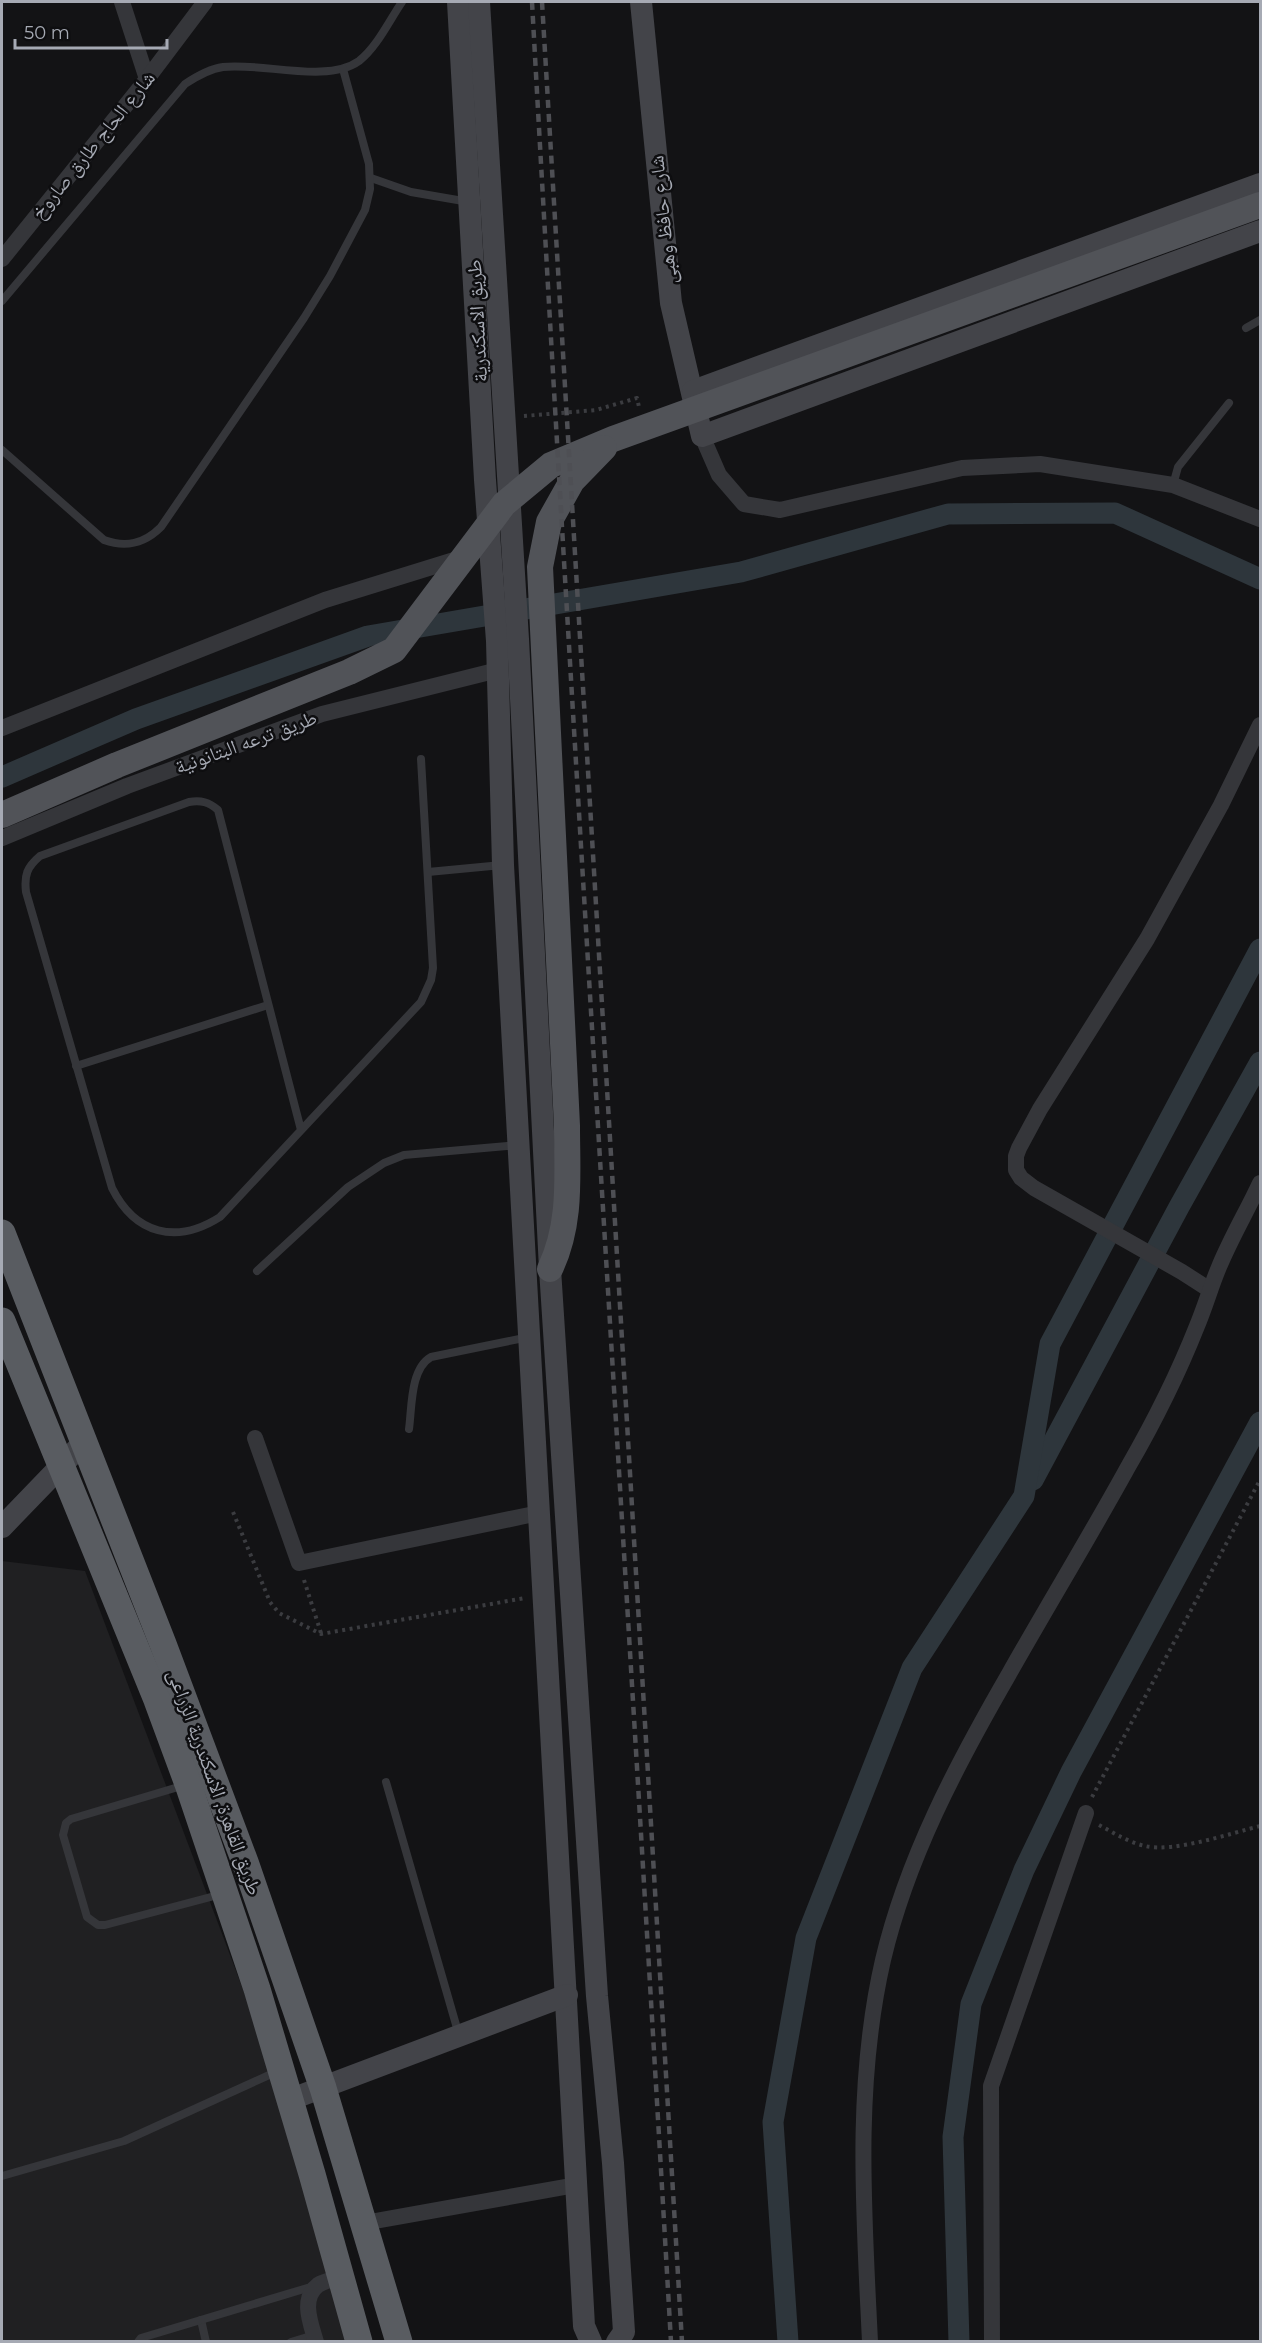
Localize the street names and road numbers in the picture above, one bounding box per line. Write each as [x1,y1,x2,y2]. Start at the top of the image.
street label: شارع الحاج طارق صاروخ [26,66,161,224]
street label: شارع حافظ وهبى [644,154,683,286]
street label: طريق الاسكندرية [462,259,492,383]
street label: طريق ترعه البتانونية [172,705,320,779]
street label: طريق القاهرة, الاسكندرية الزراعى [163,1666,267,1898]

